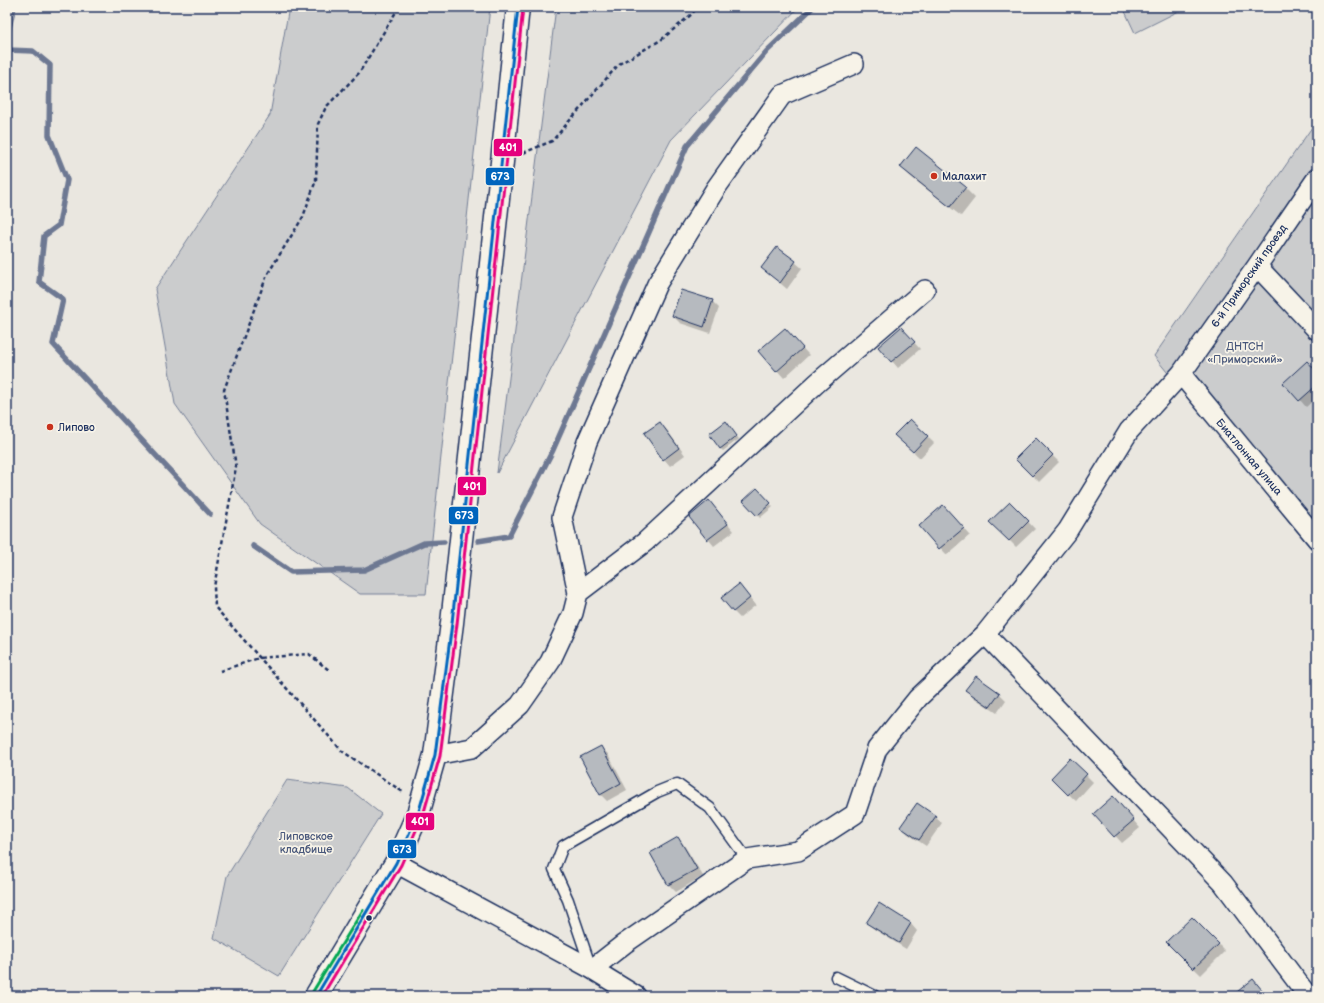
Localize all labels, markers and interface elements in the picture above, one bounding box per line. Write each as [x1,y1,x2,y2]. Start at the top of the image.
line badge: 401 [493,138,523,157]
text: 401 [499,141,517,154]
line badge: 673 [485,167,515,186]
text: 673 [490,170,510,183]
place label: Малахит [942,170,987,183]
marker: Малахит [929,171,939,181]
street label: 6-й Приморский проезд [1208,222,1290,330]
park label: ДНТСН «Приморский» [1207,340,1283,366]
street label: Биатлонная улица [1213,416,1285,498]
place label: Липово [57,421,95,434]
marker: Липово [45,422,55,432]
line badge: 401 [457,476,487,496]
text: 401 [463,480,481,493]
line badge: 673 [448,506,479,525]
text: 673 [454,509,474,522]
line badge: 401 [405,812,435,831]
text: 401 [411,815,429,828]
park label: Липовское кладбище [278,830,333,856]
line badge: 673 [387,839,417,859]
text: 673 [392,843,412,856]
unlabelled marker [364,913,374,923]

